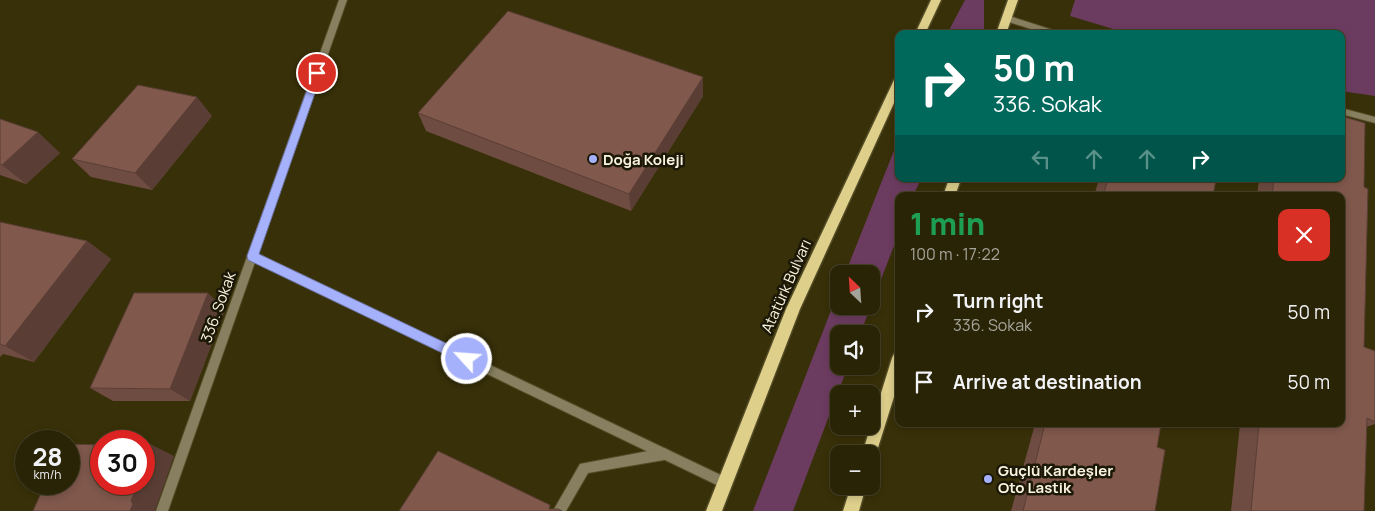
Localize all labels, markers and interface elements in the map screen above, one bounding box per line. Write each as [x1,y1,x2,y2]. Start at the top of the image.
text: 50 m [993,44,1075,92]
icon: right [910,50,975,115]
pin [296,52,338,94]
icon: arrive [303,59,331,87]
text: 336. Sokak [993,89,1102,119]
icon: left [1027,145,1055,173]
icon: ahead [1080,145,1108,173]
icon: ahead [1133,145,1161,173]
icon: right [1186,145,1214,173]
place label: Doğa Koleji [603,149,684,170]
marker: Doğa Koleji [587,153,599,165]
text: 1 min [910,203,985,244]
button: close [1278,209,1330,261]
street label: Atatürk Bulvarı [756,236,816,336]
text: 100 m · 17:22 [910,243,1000,265]
north arrow [830,265,880,315]
map controls [830,265,880,495]
street label: 336. Sokak [195,268,241,345]
text: Turn right [953,288,1043,314]
icon: right [910,298,938,326]
text: 50 m [1288,299,1330,325]
text: 336. Sokak [953,314,1032,336]
button: sound [830,325,880,375]
position arrow [440,332,492,384]
icon: arrive [910,368,938,396]
text: Arrive at destination [953,369,1142,395]
text: 50 m [1288,369,1330,395]
button: + [830,385,880,435]
speed limit sign: 30 [90,430,155,495]
text: 28 [32,439,63,474]
button: − [830,445,880,495]
place label: Guçlü Kardeşler Oto Lastik [998,460,1113,498]
text: km/h [34,466,61,483]
marker: Guçlü Kardeşler Oto Lastik [982,473,994,485]

